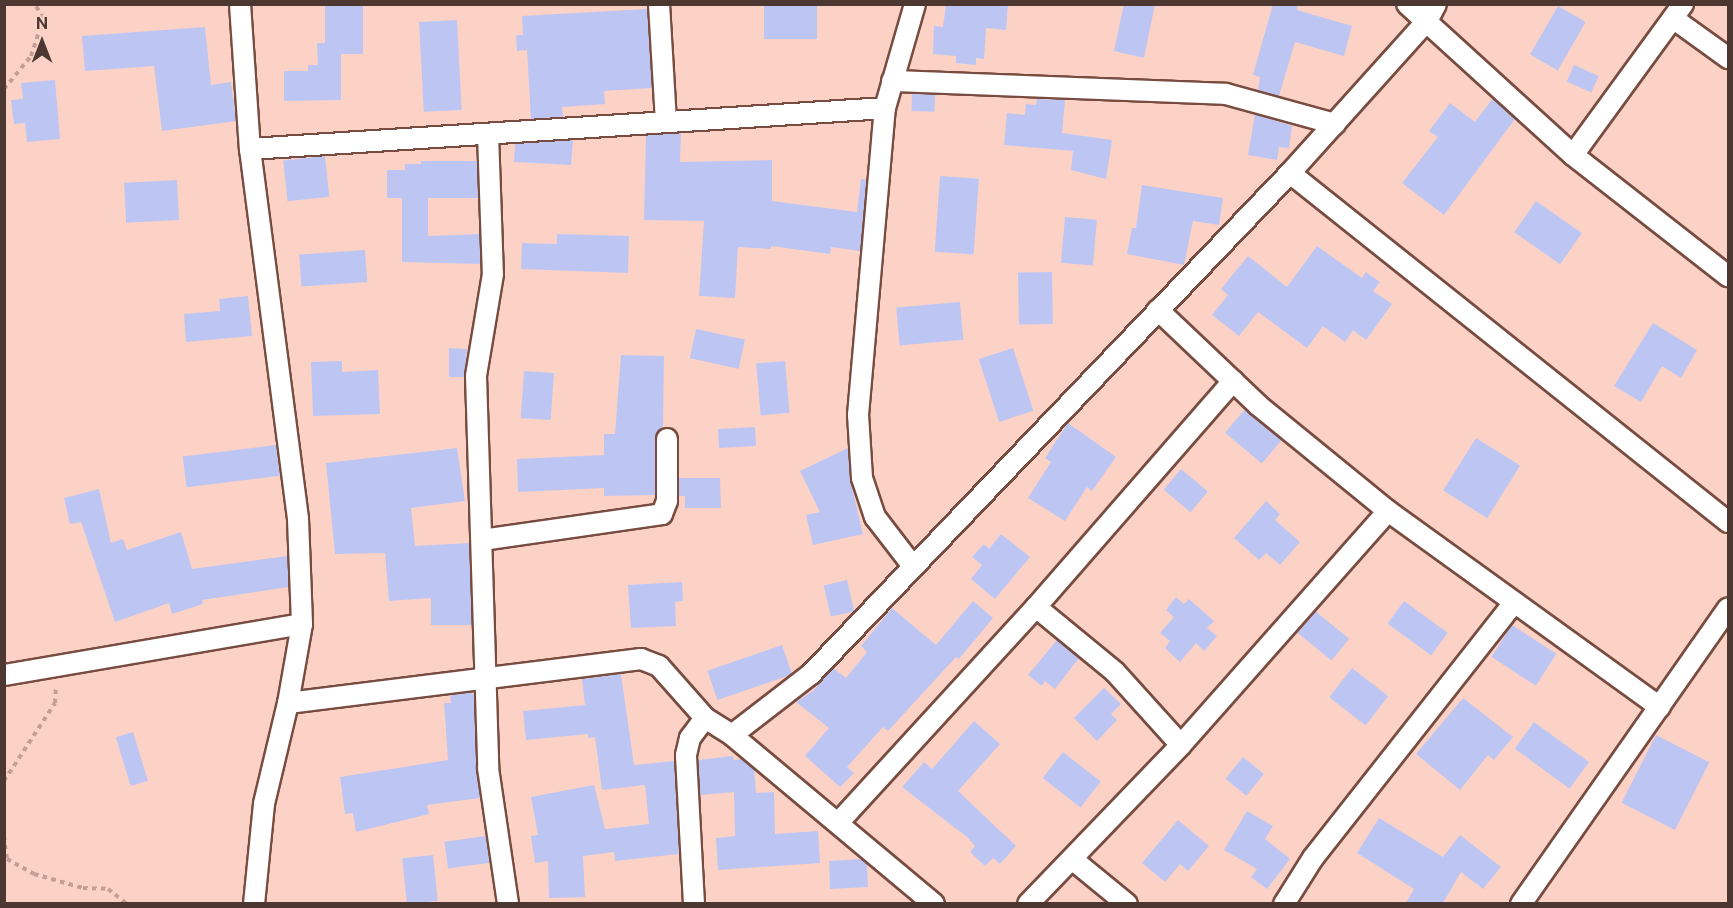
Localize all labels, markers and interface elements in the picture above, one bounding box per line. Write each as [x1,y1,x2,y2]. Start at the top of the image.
north arrow [12,12,72,72]
text: N [36,14,48,33]

